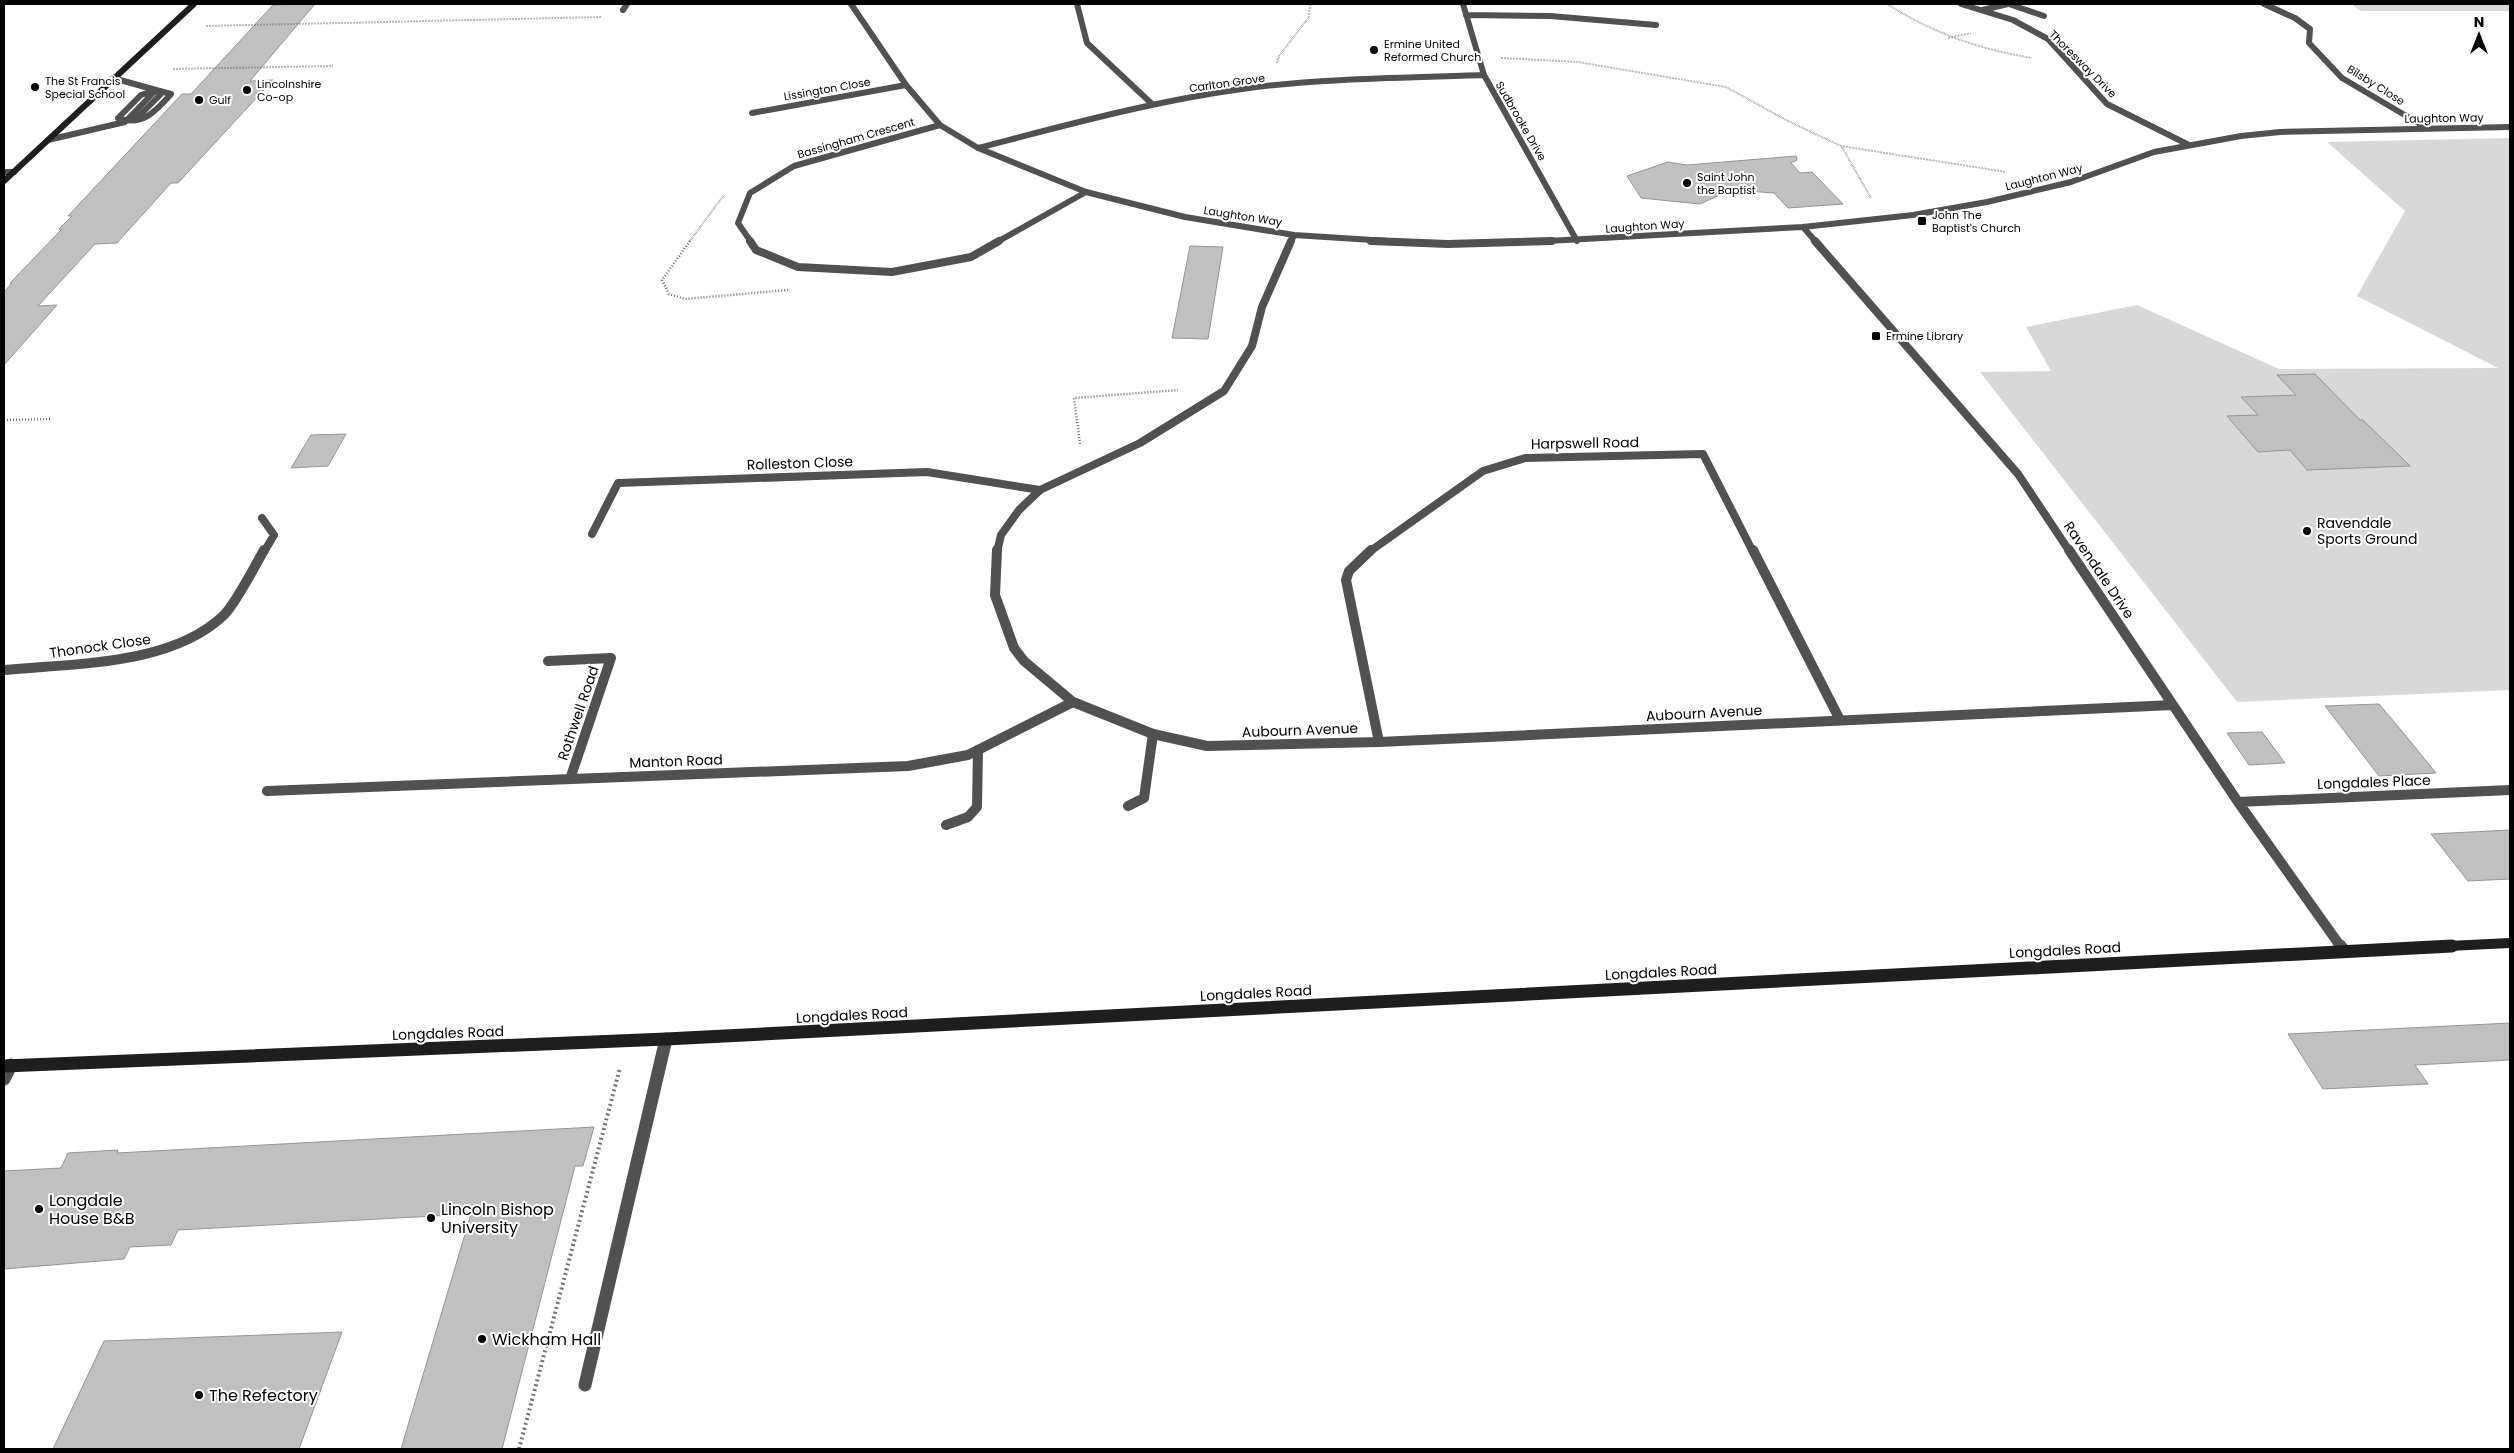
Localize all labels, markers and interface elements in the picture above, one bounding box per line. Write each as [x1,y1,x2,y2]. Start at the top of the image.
north arrow [2454,10,2504,60]
text: N [2474,12,2484,32]
street label: Thoresway Drive [2046,27,2121,102]
place label: Ermine United Reformed Church [1384,36,1481,65]
marker: Ermine United Reformed Church [1368,44,1380,56]
street label: Bilsby Close [2344,61,2408,109]
street label: Carlton Grove [1188,70,1266,96]
place label: The St Francis Special School [45,73,125,102]
street label: Lissington Close [782,73,872,105]
place label: Lincolnshire Co-op [257,76,322,105]
street label: Sudbrooke Drive [1492,78,1550,164]
marker: The St Francis Special School [29,81,41,93]
marker: Lincolnshire Co-op [241,84,253,96]
place label: Gulf [209,92,231,108]
marker: Gulf [193,94,205,106]
street label: Laughton Way [2404,109,2484,127]
street label: Bassingham Crescent [795,114,917,162]
street label: Laughton Way [2004,159,2085,194]
place label: Saint John the Baptist [1697,169,1756,198]
marker: Saint John the Baptist [1681,177,1693,189]
street label: Laughton Way [1203,202,1284,230]
place label: John The Baptist's Church [1932,207,2021,236]
street label: Laughton Way [1605,215,1686,237]
marker: John The Baptist's Church [1916,215,1928,227]
place label: Ermine Library [1886,328,1964,344]
marker: Ermine Library [1870,330,1882,342]
street label: Harpswell Road [1531,432,1639,454]
street label: Rolleston Close [747,451,854,475]
place label: Ravendale Sports Ground [2317,513,2417,549]
street label: Ravendale Drive [2059,517,2139,623]
marker: Ravendale Sports Ground [2301,525,2313,537]
street label: Thonock Close [48,629,152,663]
street label: Rothwell Road [552,663,604,763]
street label: Aubourn Avenue [1645,700,1763,726]
street label: Aubourn Avenue [1242,718,1359,742]
street label: Manton Road [629,749,723,773]
street label: Longdales Place [2317,770,2431,794]
street label: Longdales Road [2009,937,2121,963]
street label: Longdales Road [1605,959,1717,985]
street label: Longdales Road [1200,980,1312,1006]
street label: Longdales Road [796,1002,908,1028]
street label: Longdales Road [392,1021,504,1045]
place label: Longdale House B&B [49,1189,135,1230]
place label: Lincoln Bishop University [441,1198,554,1239]
marker: Longdale House B&B [33,1203,45,1215]
marker: Lincoln Bishop University [425,1212,437,1224]
place label: Wickham Hall [492,1328,601,1351]
marker: Wickham Hall [476,1333,488,1345]
place label: The Refectory [209,1384,318,1407]
marker: The Refectory [193,1389,205,1401]

